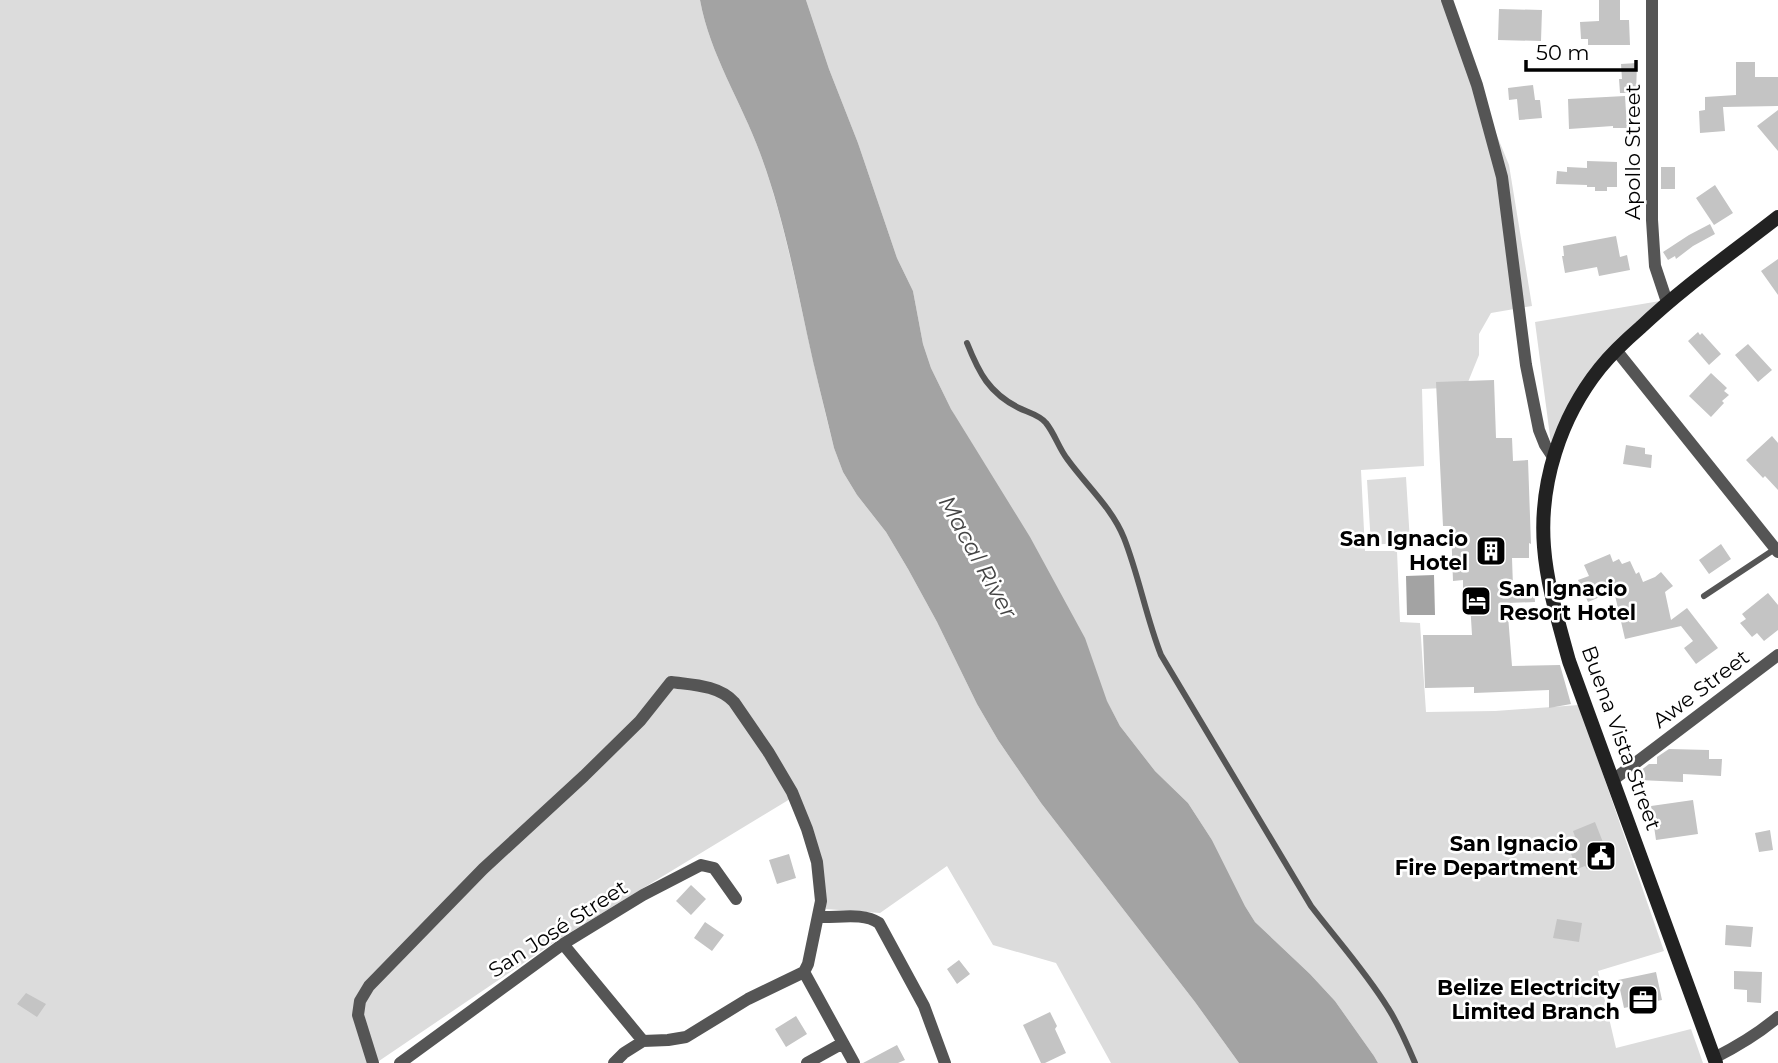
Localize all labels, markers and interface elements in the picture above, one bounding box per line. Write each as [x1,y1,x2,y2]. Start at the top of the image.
scale bar [1526,28,1636,72]
text: 50 m [1536,40,1590,65]
street label: Apollo Street [1620,84,1645,220]
water label: Macal River [933,491,1024,624]
place label: San Ignacio Hotel [1340,526,1468,575]
building icon: San Ignacio Hotel [1474,534,1508,568]
place label: San Ignacio Resort Hotel [1499,576,1636,625]
hotel icon: San Ignacio Resort Hotel [1459,584,1493,618]
street label: Buena Vista Street [1576,642,1666,833]
street label: Awe Street [1648,644,1754,733]
place label: San Ignacio Fire Department [1395,831,1578,880]
public building icon: San Ignacio Fire Department [1584,839,1618,873]
street label: San José Street [484,874,632,983]
place label: Belize Electricity Limited Branch [1437,975,1620,1024]
office icon: Belize Electricity Limited Branch [1626,983,1660,1017]

